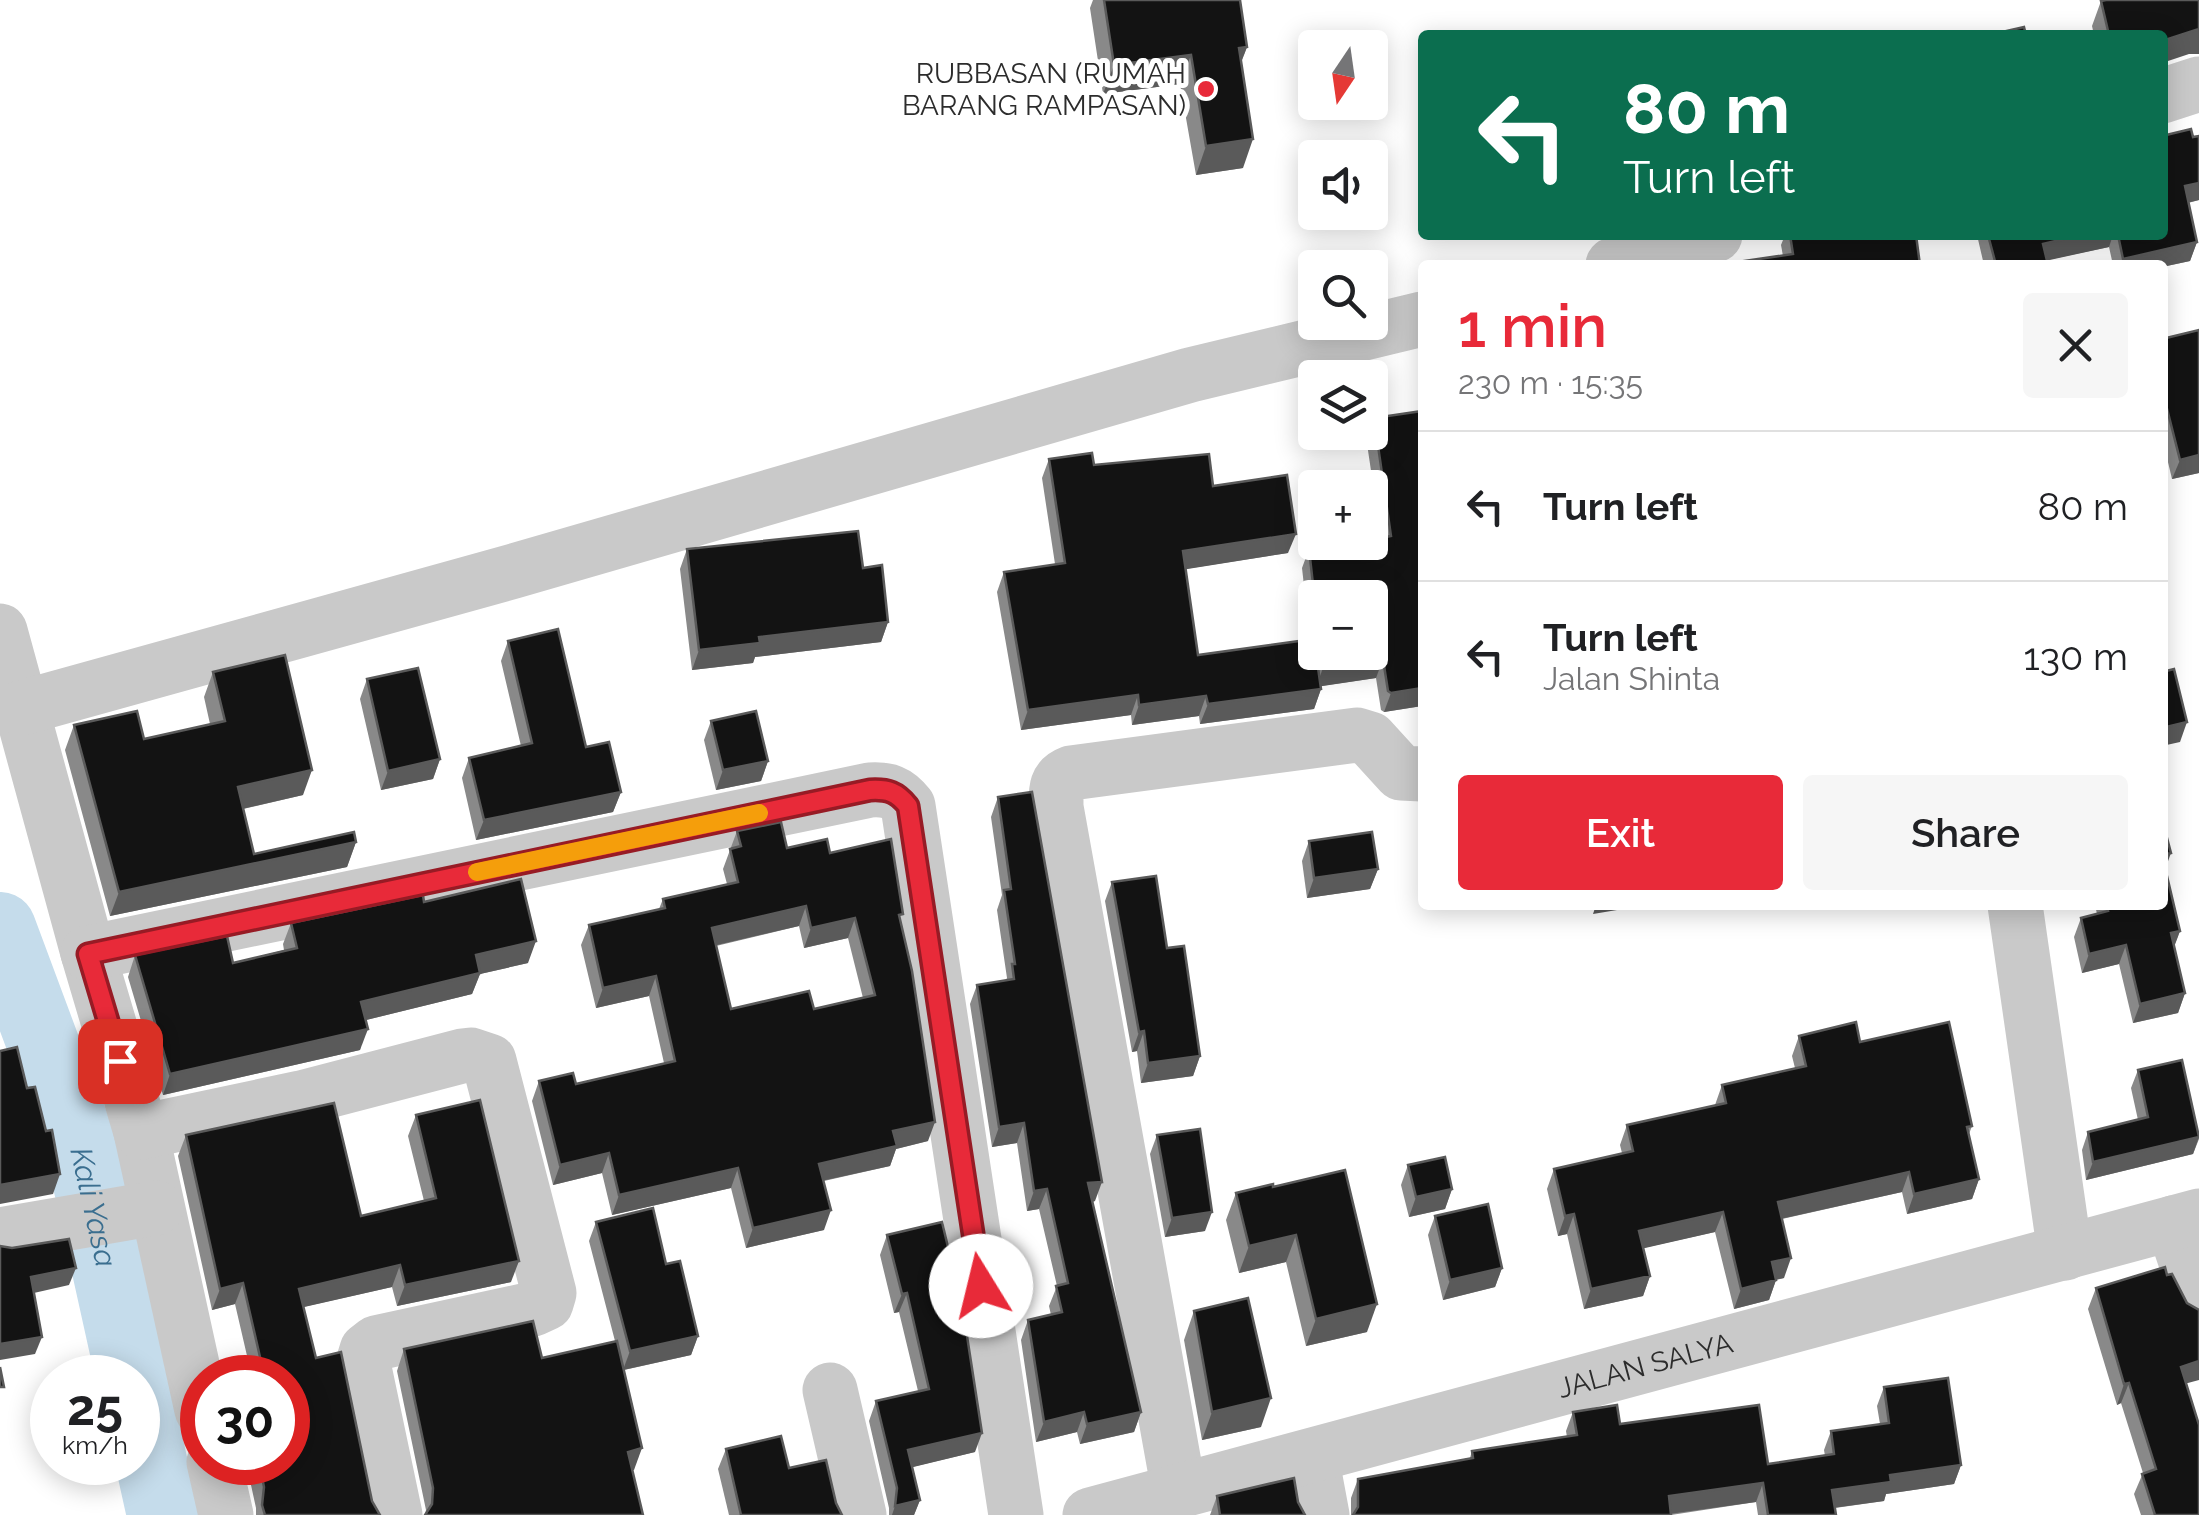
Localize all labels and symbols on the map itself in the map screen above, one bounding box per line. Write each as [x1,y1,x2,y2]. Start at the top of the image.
north arrow [1298,30,1388,120]
place label: RUBBASAN (RUMAH BARANG RAMPASAN) [902,57,1186,122]
marker: RUBBASAN (RUMAH BARANG RAMPASAN) [1195,78,1217,100]
pin [78,1019,163,1104]
water label: Kali Yasa [64,1144,124,1270]
position arrow [929,1234,1033,1338]
street label: JALAN SALYA [1554,1326,1736,1405]
speed limit sign: 30 [180,1355,310,1485]

